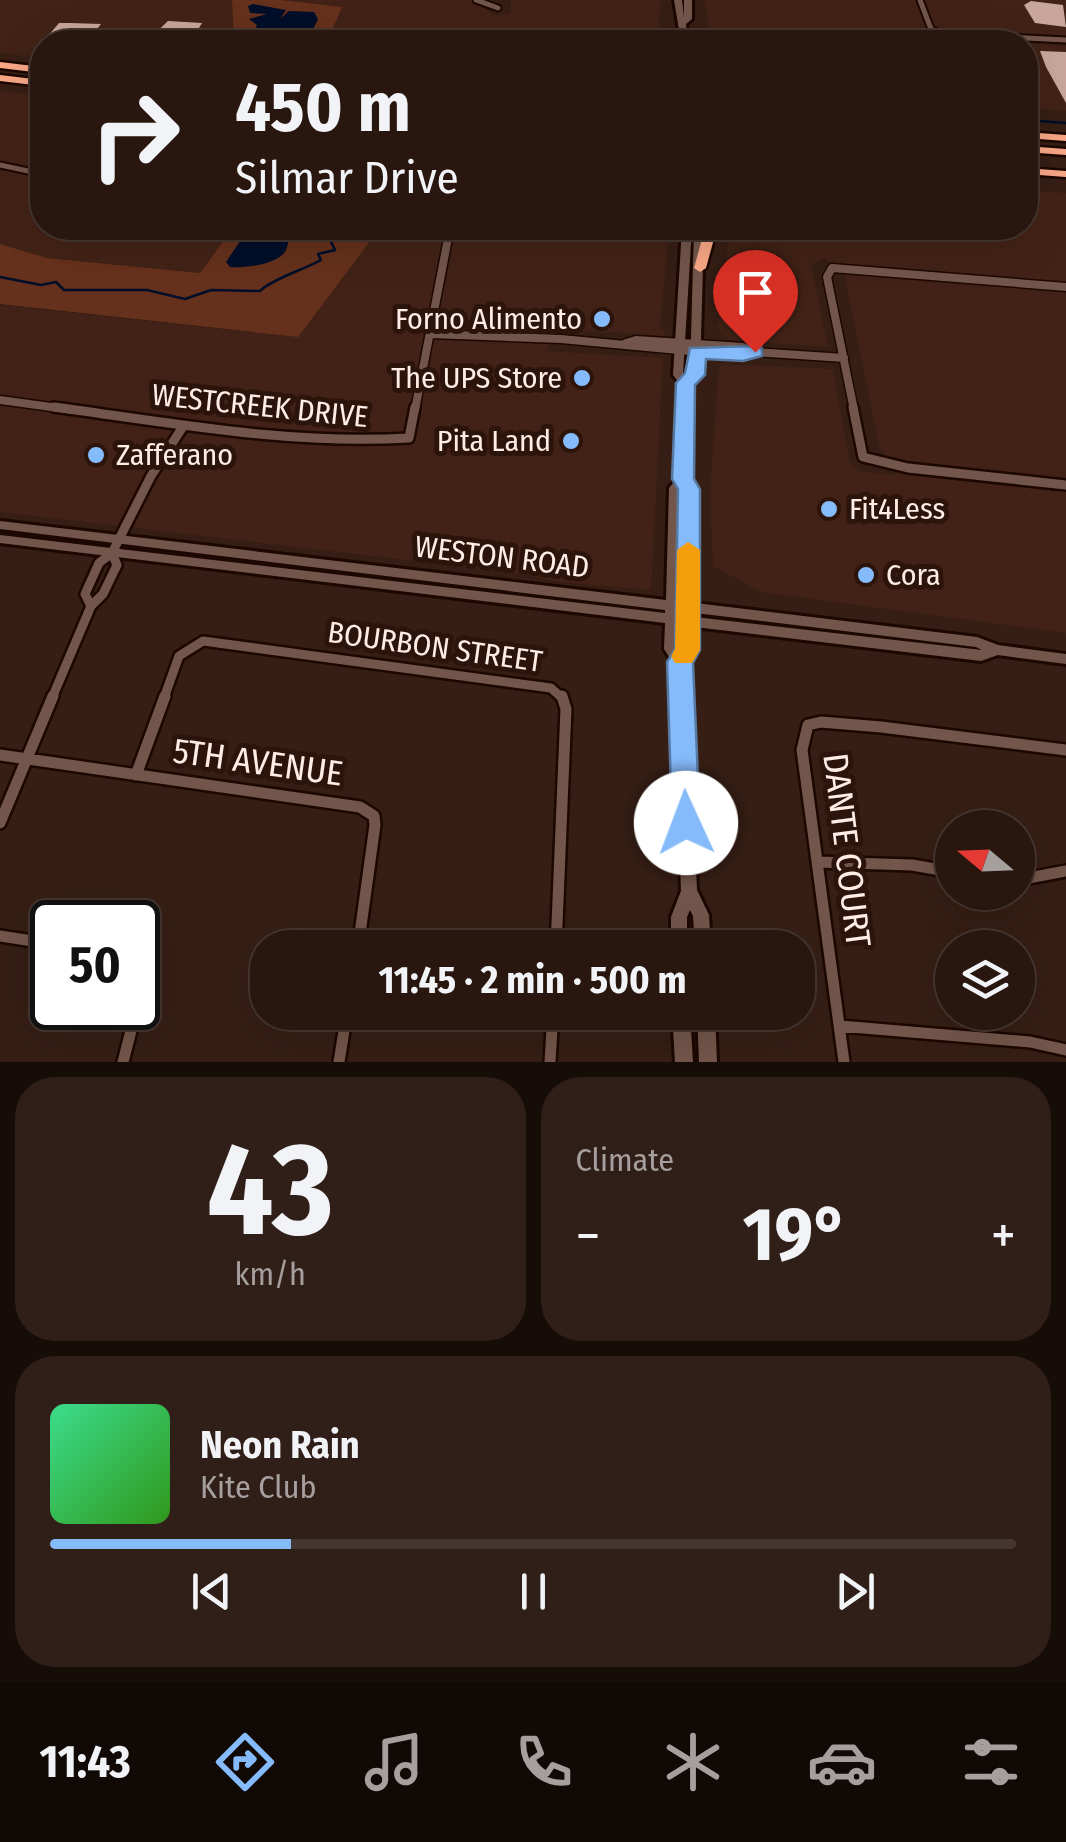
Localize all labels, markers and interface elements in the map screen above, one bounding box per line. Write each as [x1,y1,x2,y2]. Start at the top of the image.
text: 450 m [235,66,411,150]
icon: right [70,70,200,200]
text: Silmar Drive [235,151,459,205]
pin [713,250,798,353]
icon: arrive [728,265,783,320]
place label: Forno Alimento [395,301,582,337]
marker: Forno Alimento [591,308,613,330]
place label: The UPS Store [391,360,562,396]
marker: The UPS Store [571,367,593,389]
street label: WESTCREEK DRIVE [150,377,370,435]
place label: Pita Land [437,423,551,459]
marker: Pita Land [560,430,582,452]
place label: Zafferano [116,437,233,473]
marker: Zafferano [85,444,107,466]
place label: Fit4Less [849,491,945,527]
marker: Fit4Less [818,498,840,520]
street label: WESTON ROAD [413,528,591,586]
place label: Cora [886,557,941,593]
marker: Cora [855,564,877,586]
street label: BOURBON STREET [325,614,545,680]
street label: 5TH AVENUE [171,729,345,795]
street label: DANTE COURT [814,751,880,950]
position arrow [634,771,738,875]
north arrow [935,810,1035,910]
map controls [935,810,1035,1030]
speed limit sign: 50 [30,900,160,1030]
button: layers [935,930,1035,1030]
text: 11:45 · 2 min · 500 m [378,957,687,1003]
text: 43 [207,1112,334,1268]
text: Climate [576,1141,674,1179]
text: 19° [743,1190,848,1280]
text: − [576,1203,600,1269]
text: + [991,1203,1016,1269]
text: km/h [235,1255,306,1293]
text: Neon Rain [200,1422,360,1468]
text: Kite Club [200,1468,316,1506]
icon: previous [184,1564,239,1619]
icon: pause [506,1564,561,1619]
icon: next [828,1564,883,1619]
icon: directions [210,1727,280,1797]
icon: music [359,1727,429,1797]
icon: phone [509,1727,579,1797]
icon: climate [658,1727,728,1797]
icon: car [807,1727,877,1797]
icon: filters [956,1727,1026,1797]
text: 11:43 [40,1735,131,1789]

